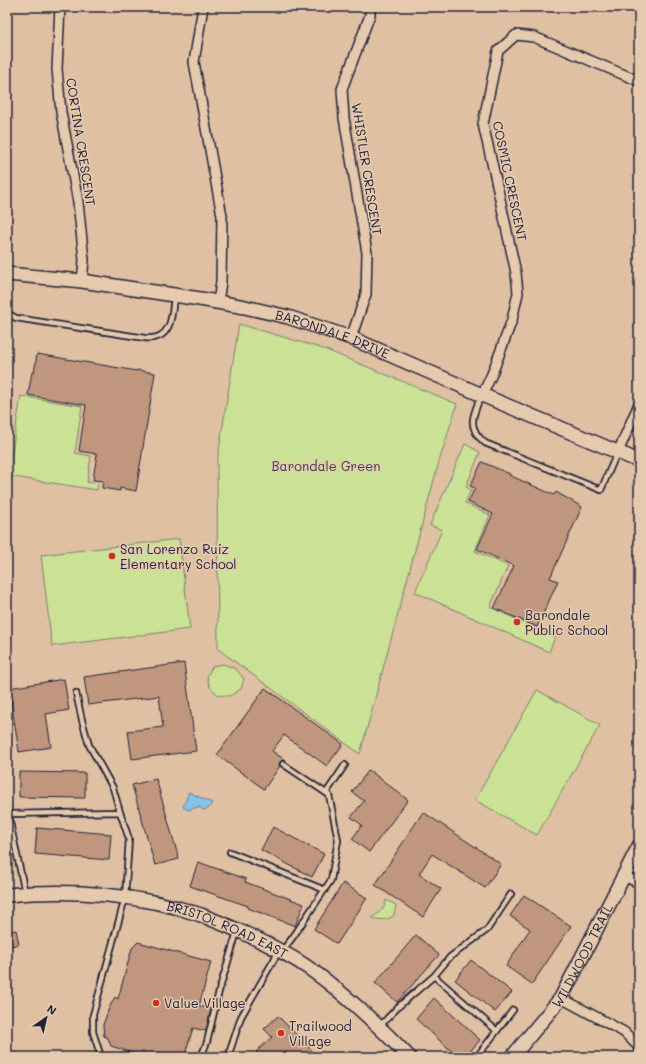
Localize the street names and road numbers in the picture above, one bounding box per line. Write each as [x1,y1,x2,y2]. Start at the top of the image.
street label: CORTINA CRESCENT [63,77,100,207]
street label: WHISTLER CRESCENT [349,102,386,236]
street label: COSMIC CRESCENT [489,119,532,242]
street label: BARONDALE DRIVE [274,305,392,362]
street label: BRISTOL ROAD EAST [165,896,291,961]
street label: WILDWOOD TRAIL [548,900,616,1011]

